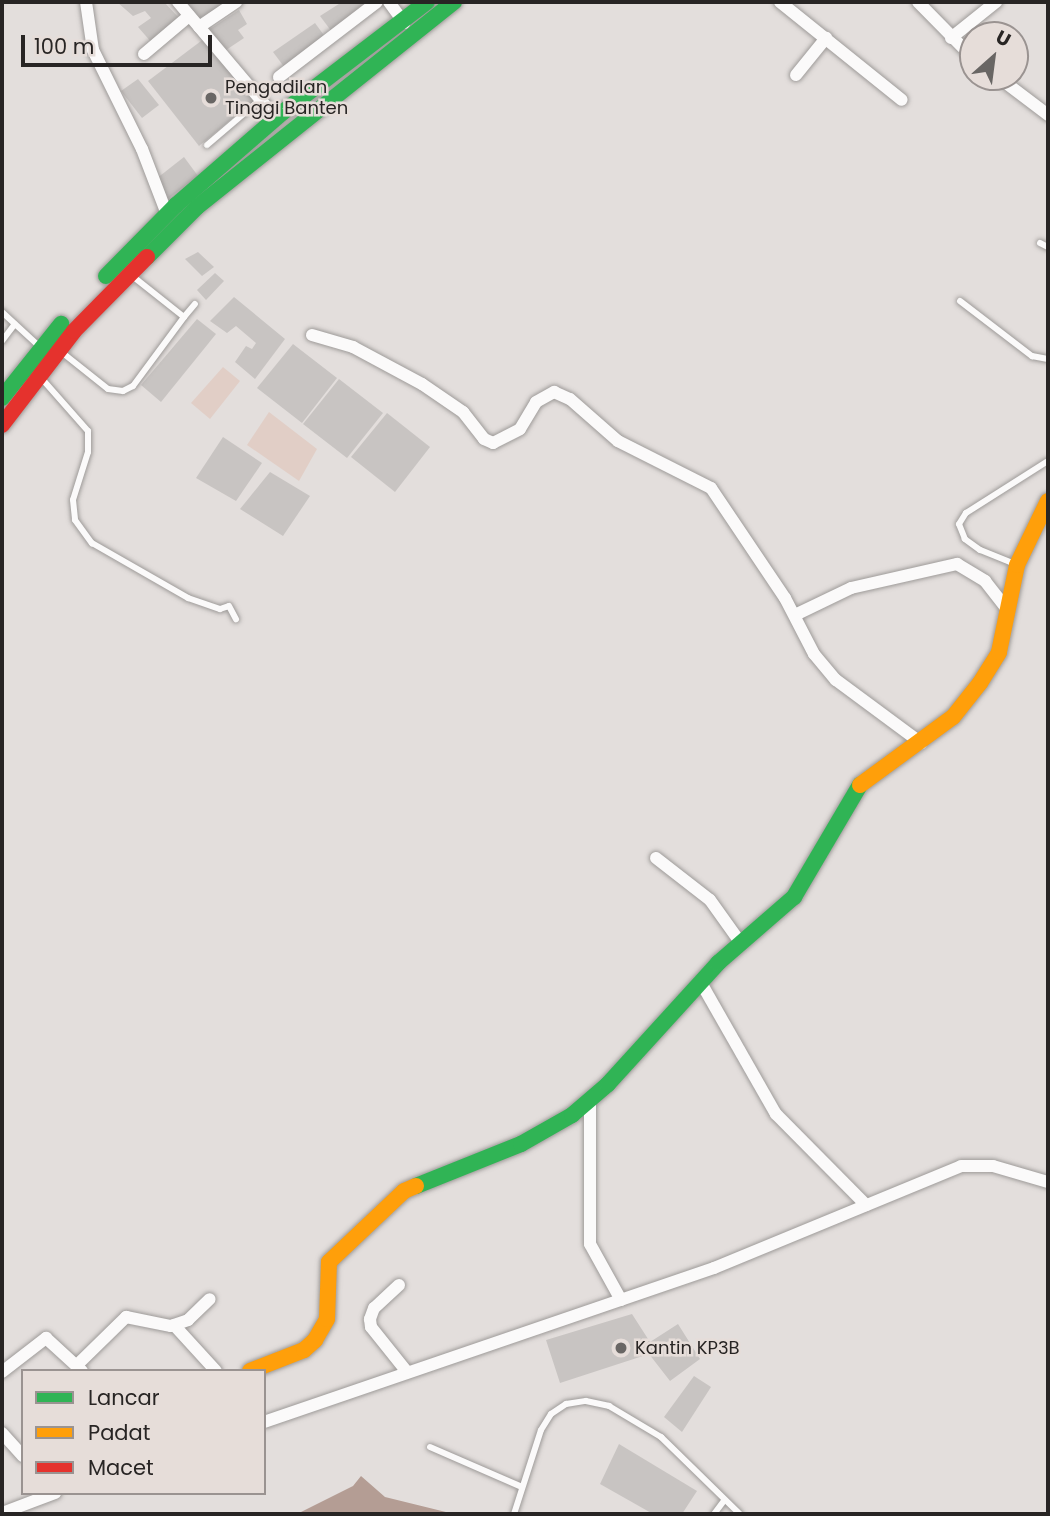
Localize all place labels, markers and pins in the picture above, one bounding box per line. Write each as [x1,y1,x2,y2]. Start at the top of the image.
place label: Pengadilan Tinggi Banten [225,77,348,119]
marker: Pengadilan Tinggi Banten [203,90,219,106]
place label: Kantin KP3B [635,1337,740,1359]
marker: Kantin KP3B [613,1340,629,1356]

